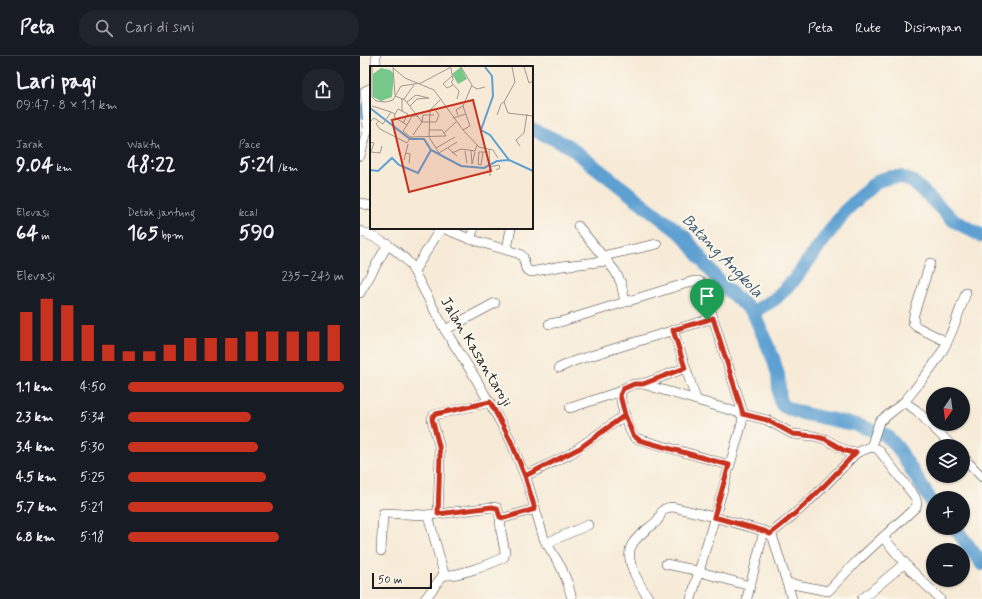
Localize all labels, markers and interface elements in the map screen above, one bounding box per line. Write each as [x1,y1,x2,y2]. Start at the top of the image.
search box [79,10,359,46]
text: Peta [20,15,55,40]
icon: search [93,17,115,39]
text: Cari di sini [125,18,195,38]
text: Peta [808,19,833,37]
text: Rute [855,19,881,37]
text: Disimpan [903,19,962,37]
inset map [370,66,533,229]
text: Lari pagi [16,68,97,96]
button: share [302,69,344,111]
text: 09:47 · 8 × 1.1 km [16,97,118,114]
text: Jarak [16,138,43,152]
text: Waktu [127,138,160,152]
text: Pace [239,138,261,152]
text: 9.04 [16,152,53,179]
text: 48:22 [127,152,176,179]
text: 5:21 [239,152,274,179]
text: km [53,161,72,175]
text: /km [274,161,298,175]
text: Elevasi [16,206,49,220]
text: Detak jantung [127,206,195,220]
text: kcal [239,206,257,220]
water label: Batang Angkola [675,210,767,304]
text: 64 [16,220,38,247]
text: 165 [127,220,158,247]
text: 590 [239,220,275,247]
text: m [38,229,50,243]
text: bpm [158,229,184,243]
text: Elevasi [16,268,55,285]
text: 235–243 m [281,268,344,285]
pin [690,279,724,320]
icon: arrive [696,285,718,307]
street label: Jalan Kasantaroji [435,293,517,411]
text: 1.1 km [16,379,53,396]
text: 4:50 [80,379,106,396]
north arrow [926,387,970,431]
map controls [926,387,970,587]
text: 2.3 km [16,409,53,426]
text: 5:34 [80,409,105,426]
text: 3.4 km [16,439,55,456]
text: 5:30 [80,439,105,456]
button: layers [926,439,970,483]
text: 4.5 km [16,469,57,486]
text: 5:25 [80,469,105,486]
button: + [926,491,970,535]
text: 5.7 km [16,499,57,516]
text: 5:21 [80,499,103,516]
text: 6.8 km [16,529,55,546]
text: 5:18 [80,529,104,546]
button: − [926,543,970,587]
scale bar [372,571,432,590]
text: 50 m [378,573,403,587]

